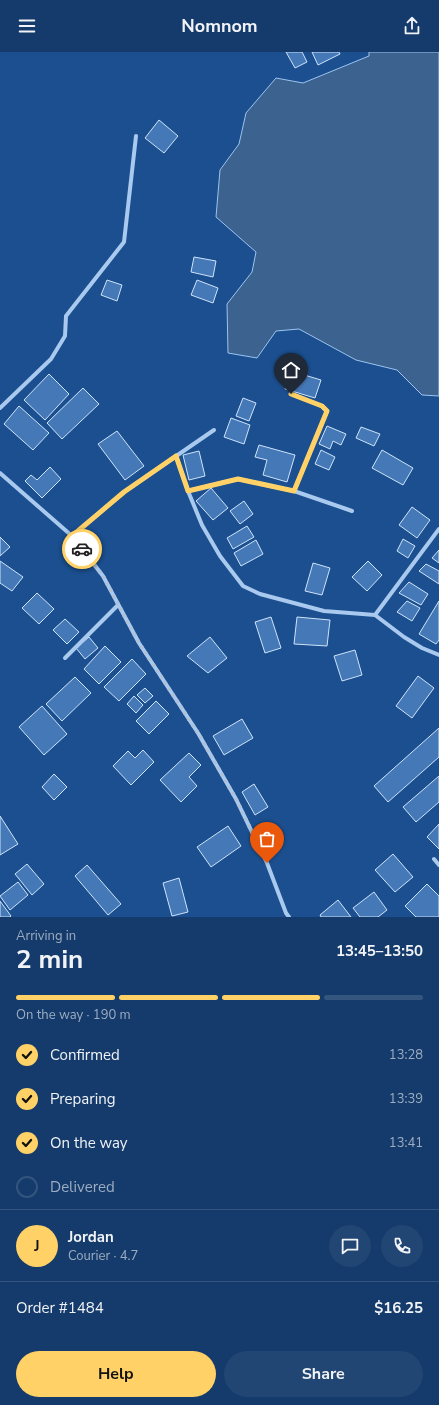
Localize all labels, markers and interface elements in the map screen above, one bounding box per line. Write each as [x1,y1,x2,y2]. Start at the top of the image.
text: Nomnom [181,14,258,38]
icon: menu [16,15,38,37]
icon: share [401,15,423,37]
pin [274,353,308,394]
icon: home [280,359,302,381]
courier [62,529,102,569]
icon: car [71,538,93,560]
pin [250,822,284,863]
icon: bag [256,828,278,850]
text: Arriving in [16,927,76,945]
text: 13:45–13:50 [336,941,423,961]
text: 2 min [16,942,83,977]
text: On the way · 190 m [16,1006,131,1024]
icon: check [16,1044,38,1066]
text: Confirmed [50,1045,120,1065]
text: 13:28 [389,1046,423,1064]
icon: check [16,1088,38,1110]
text: Preparing [50,1089,115,1109]
text: 13:39 [389,1090,423,1108]
icon: check [16,1132,38,1154]
text: On the way [50,1133,128,1153]
text: 13:41 [389,1134,423,1152]
text: Delivered [50,1177,115,1197]
button: chat [329,1225,371,1267]
button: phone [381,1225,423,1267]
text: Jordan [68,1227,114,1247]
text: J [34,1236,40,1256]
text: Courier · 4.7 [68,1247,138,1265]
text: Order #1484 [16,1298,104,1318]
text: $16.25 [374,1298,423,1318]
button: Help [16,1351,216,1397]
button: Share [224,1351,423,1397]

